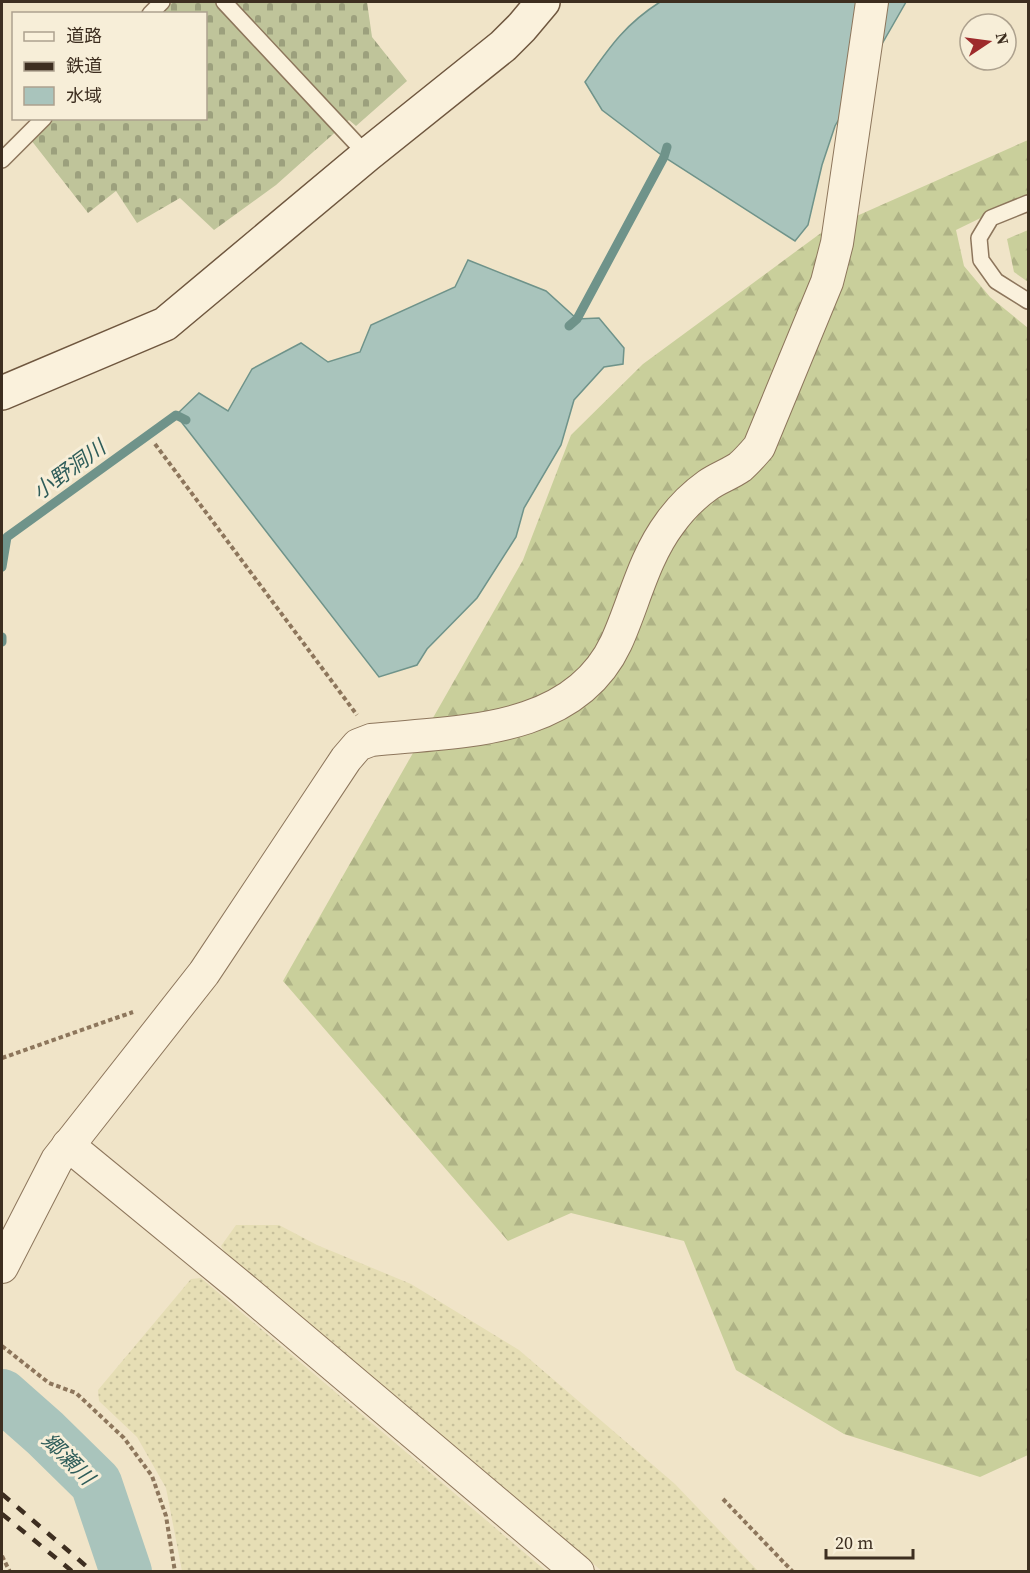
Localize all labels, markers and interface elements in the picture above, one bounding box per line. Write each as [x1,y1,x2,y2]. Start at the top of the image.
legend [12,12,207,120]
north arrow [958,12,1018,72]
text: 道路 [66,23,102,48]
text: N [991,30,1015,47]
text: 鉄道 [66,53,102,78]
text: 水域 [66,83,102,108]
water label: 小野洞川 [26,432,113,506]
water label: 郷瀬川 [36,1426,102,1493]
scale bar [826,1522,913,1560]
text: 20 m [835,1530,873,1555]

